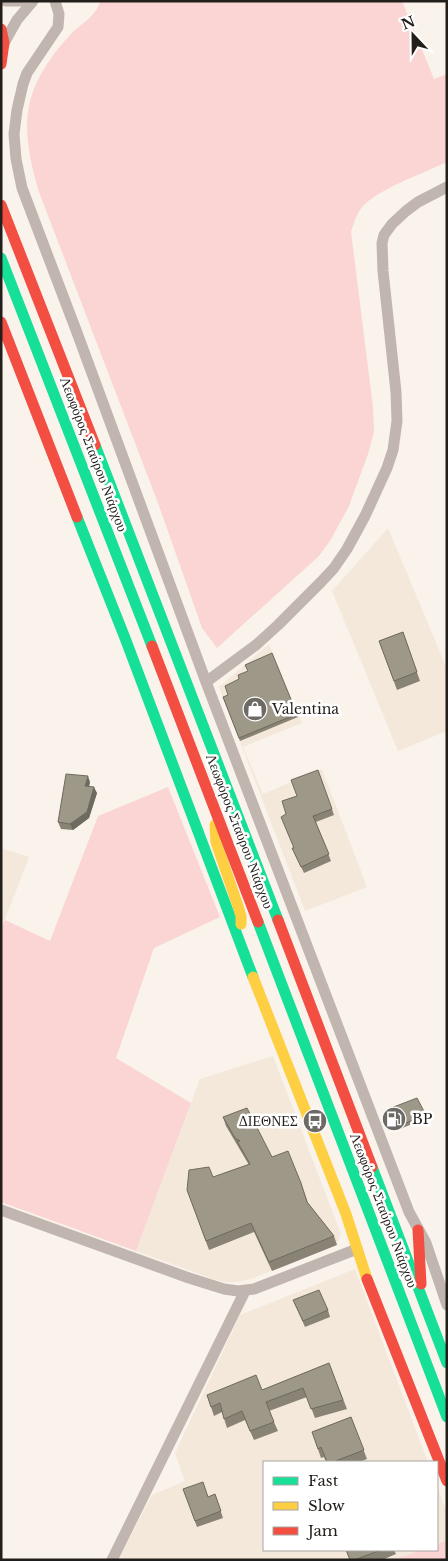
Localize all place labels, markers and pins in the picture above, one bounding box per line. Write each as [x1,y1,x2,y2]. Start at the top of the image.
shop icon: Valentina [242,696,268,722]
place label: Valentina [271,700,339,718]
fuel station icon: BP [381,1106,407,1132]
bus stop icon: ΔΙΕΘΝΕΣ [302,1108,328,1134]
place label: BP [412,1110,433,1128]
place label: ΔΙΕΘΝΕΣ [239,1112,298,1130]

